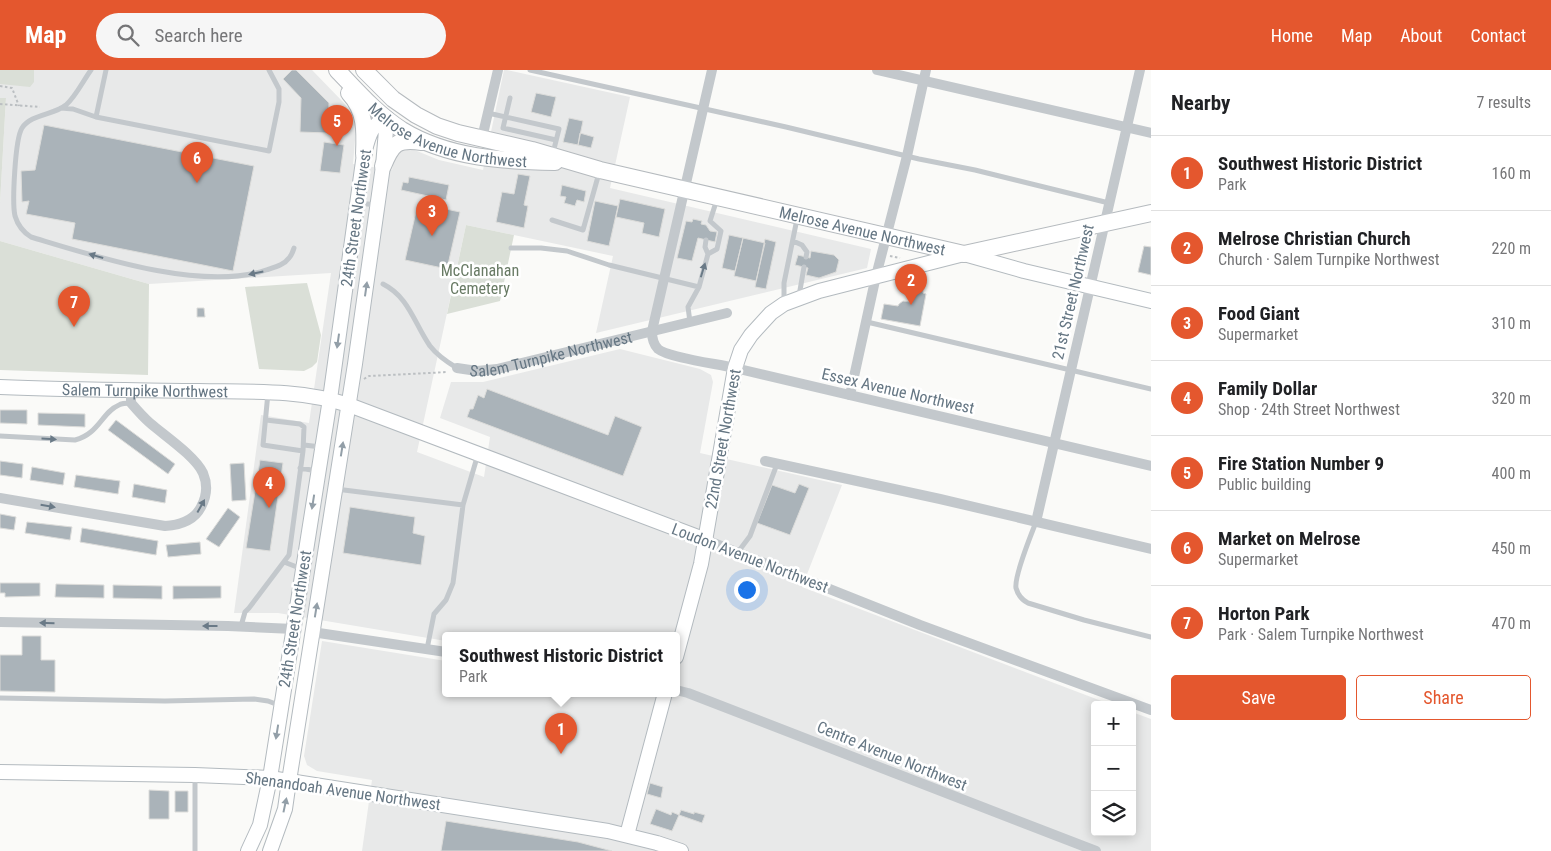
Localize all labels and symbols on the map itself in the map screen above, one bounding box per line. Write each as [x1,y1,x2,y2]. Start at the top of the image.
street label: Melrose Avenue Northwest [365,98,528,171]
pin: 5 [321,105,353,146]
pin: 6 [181,142,213,183]
street label: 24th Street Northwest [337,148,375,288]
pin: 3 [416,195,448,236]
street label: Melrose Avenue Northwest [778,202,948,259]
street label: 21st Street Northwest [1048,222,1098,361]
one-way arrow [88,252,104,260]
park label: McClanahan Cemetery [441,261,519,298]
one-way arrow [700,263,708,278]
pin: 2 [895,264,927,305]
one-way arrow [248,269,263,277]
one-way arrow [362,280,370,296]
pin: 7 [58,286,90,327]
street label: Salem Turnpike Northwest [468,327,634,381]
one-way arrow [334,334,342,350]
street label: Essex Avenue Northwest [820,364,976,418]
street label: 22nd Street Northwest [701,367,745,511]
street label: Salem Turnpike Northwest [62,380,228,401]
one-way arrow [41,435,57,443]
one-way arrow [338,441,346,457]
pin: 4 [253,467,285,508]
one-way arrow [309,494,317,510]
one-way arrow [197,499,205,513]
one-way arrow [40,502,56,510]
street label: Loudon Avenue Northwest [669,519,831,597]
street label: 24th Street Northwest [275,549,315,689]
your location [734,577,760,603]
one-way arrow [312,601,320,617]
one-way arrow [39,619,55,627]
one-way arrow [202,622,218,630]
pin: 1 [545,713,577,754]
street label: Centre Avenue Northwest [814,717,970,795]
one-way arrow [273,724,281,740]
street label: Shenandoah Avenue Northwest [244,768,442,814]
one-way arrow [281,797,289,812]

